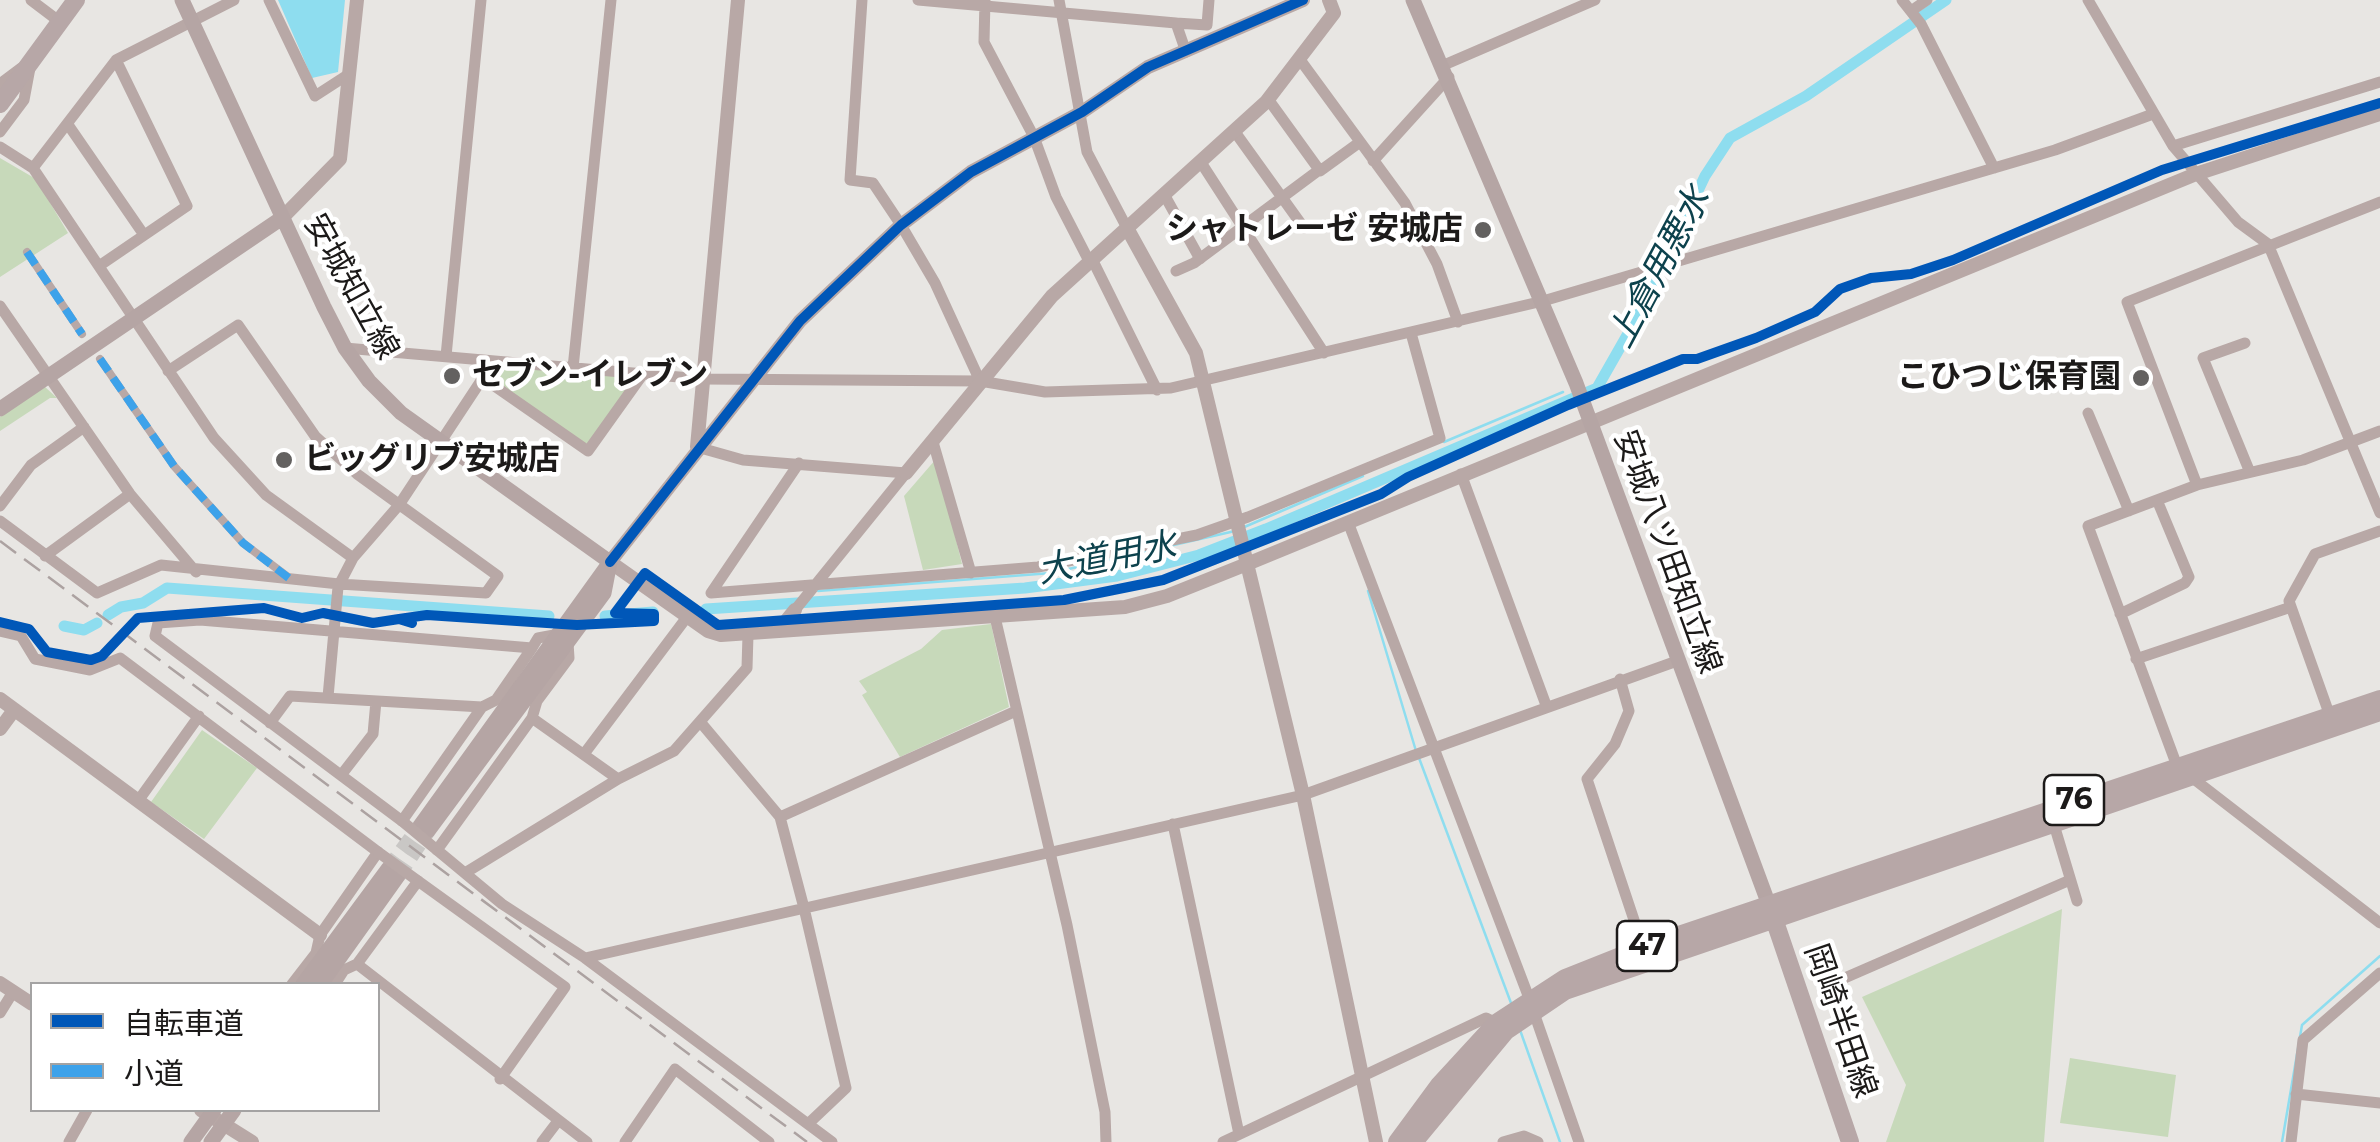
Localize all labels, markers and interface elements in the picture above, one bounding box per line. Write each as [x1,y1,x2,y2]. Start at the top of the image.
water label: 上倉用悪水 [1600,181,1720,355]
street label: 安城知立線 [295,208,407,366]
place label: シャトレーゼ 安城店 [1166,211,1463,249]
marker: シャトレーゼ 安城店 [1472,219,1494,241]
place label: セブン-イレブン [472,357,708,395]
place label: こひつじ保育園 [1897,359,2121,397]
marker: セブン-イレブン [441,365,463,387]
marker: こひつじ保育園 [2130,367,2152,389]
street label: 安城八ツ田知立線 [1605,425,1729,679]
place label: ビッグリブ安城店 [304,441,560,479]
marker: ビッグリブ安城店 [273,449,295,471]
water label: 大道用水 [1034,525,1180,593]
road number: 76 [2044,775,2104,825]
road number: 47 [1617,921,1677,971]
street label: 岡崎半田線 [1796,939,1884,1103]
legend [30,982,380,1112]
text: 自転車道 [124,1005,244,1042]
text: 小道 [124,1055,184,1092]

